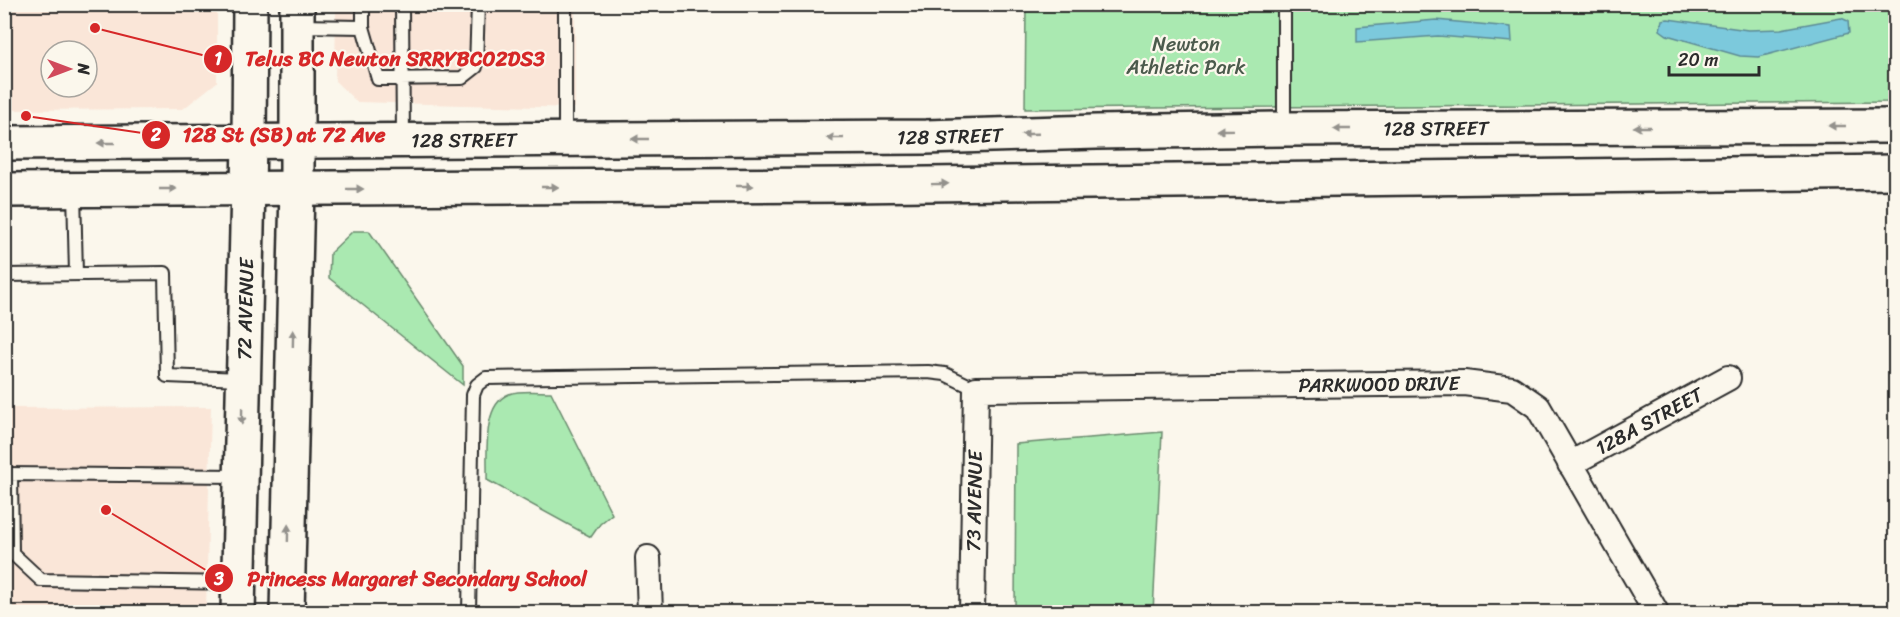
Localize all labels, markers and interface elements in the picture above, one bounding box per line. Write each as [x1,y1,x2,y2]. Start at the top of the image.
park label: Newton Athletic Park [1126,27,1246,85]
north arrow [39,39,99,99]
callout: Telus BC Newton SRRYBC02DS3 [203,39,557,78]
scale bar [1669,39,1759,77]
text: Telus BC Newton SRRYBC02DS3 [245,40,545,78]
text: 1 [214,43,222,75]
text: 20 m [1678,44,1718,76]
text: N [69,62,98,75]
street label: 128 STREET [1383,110,1491,146]
callout: 128 St (SB) at 72 Ave [141,115,398,154]
text: 128 St (SB) at 72 Ave [182,116,386,154]
street label: 128 STREET [897,117,1005,155]
text: 2 [150,119,162,151]
one-way arrow [1828,121,1847,131]
street label: 128 STREET [411,122,519,158]
one-way arrow [1633,122,1652,132]
one-way arrow [1333,124,1352,134]
one-way arrow [1216,125,1235,135]
one-way arrow [1021,129,1040,138]
one-way arrow [826,133,845,143]
one-way arrow [631,134,650,144]
one-way arrow [97,138,116,148]
one-way arrow [931,179,950,189]
one-way arrow [736,181,755,191]
one-way arrow [541,182,560,192]
one-way arrow [158,184,177,194]
one-way arrow [346,184,365,194]
street label: 72 AVENUE [226,256,264,361]
one-way arrow [288,329,298,348]
street label: PARKWOOD DRIVE [1298,366,1462,403]
street label: 128A STREET [1588,376,1711,465]
one-way arrow [237,406,247,425]
street label: 73 AVENUE [956,448,992,552]
one-way arrow [284,524,293,543]
callout: Princess Margaret Secondary School [204,559,599,598]
text: Princess Margaret Secondary School [247,560,588,598]
text: 3 [213,563,224,595]

